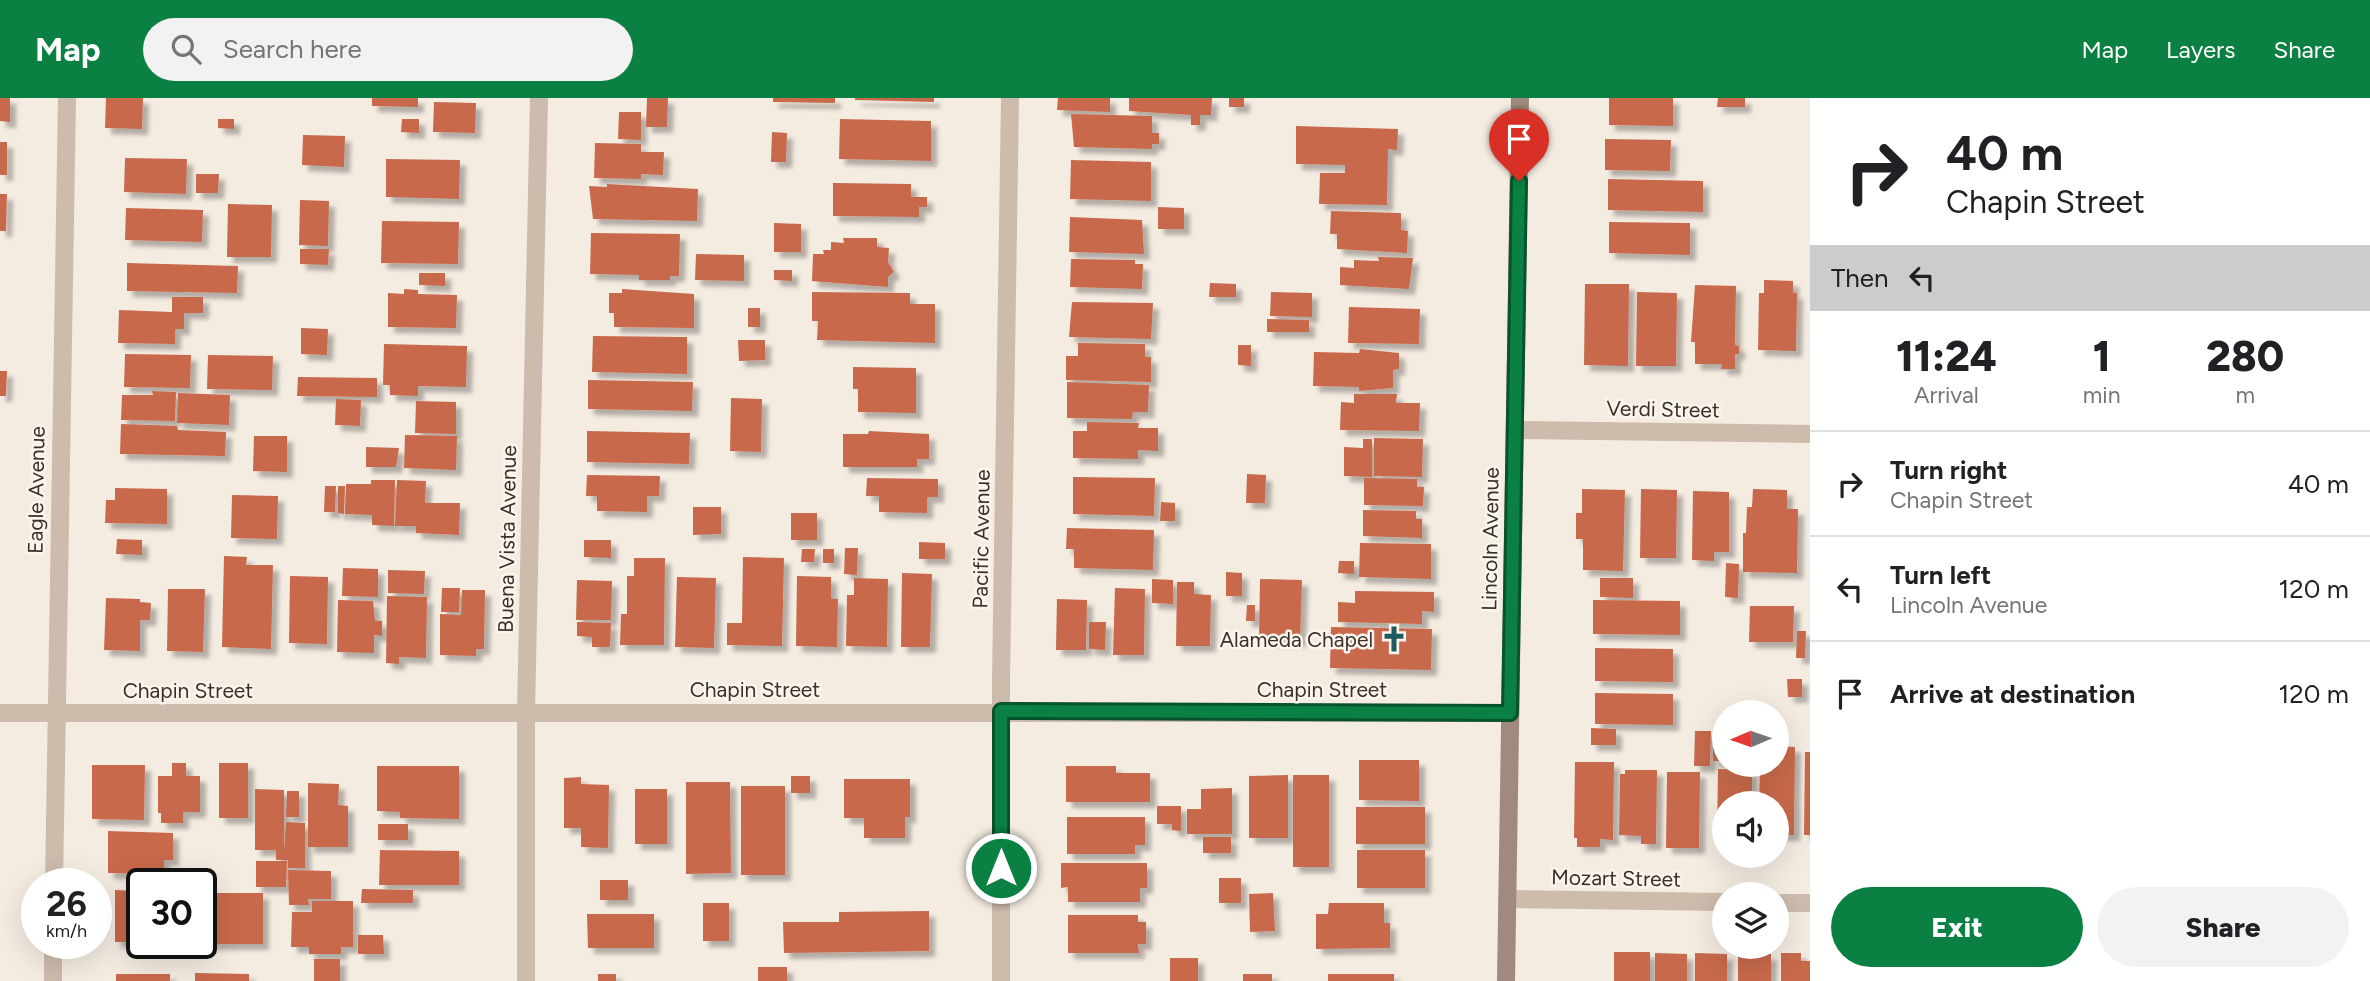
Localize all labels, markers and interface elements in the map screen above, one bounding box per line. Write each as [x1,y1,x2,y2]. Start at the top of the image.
search box [143,18,633,81]
text: Map [35,30,101,69]
icon: search [167,30,205,68]
text: Search here [223,33,362,65]
text: Map [2081,35,2128,64]
text: Layers [2166,35,2235,64]
text: Share [2273,35,2335,64]
pin [1489,109,1549,181]
icon: arrive [1500,120,1538,158]
text: 40 m [1946,123,2063,182]
icon: right [1831,126,1922,217]
text: Chapin Street [1946,183,2145,221]
icon: left [1903,259,1941,297]
text: Then [1831,262,1889,294]
text: 11:24 [1896,331,1997,382]
text: 1 [2093,331,2111,382]
text: 280 [2206,331,2284,382]
text: Arrival [1914,381,1979,409]
text: min [2083,381,2120,409]
text: m [2235,381,2255,409]
street label: Verdi Street [1606,396,1720,422]
street label: Eagle Avenue [22,426,50,554]
street label: Buena Vista Avenue [493,445,521,633]
text: Turn right [1890,454,2007,486]
icon: right [1831,465,1869,503]
street label: Lincoln Avenue [1476,467,1504,611]
text: 40 m [2288,468,2349,500]
street label: Pacific Avenue [967,469,995,609]
text: Chapin Street [1890,486,2033,514]
text: Turn left [1890,559,1991,591]
icon: left [1831,570,1869,608]
text: 120 m [2279,573,2349,605]
text: Lincoln Avenue [1890,591,2047,619]
church icon: Alameda Chapel [1379,624,1409,654]
place label: Alameda Chapel [1220,627,1373,652]
icon: arrive [1831,675,1869,713]
street label: Chapin Street [690,677,820,702]
street label: Chapin Street [1257,677,1387,702]
street label: Chapin Street [123,678,253,703]
text: Arrive at destination [1890,678,2135,710]
text: 120 m [2279,678,2349,710]
north arrow [1712,700,1788,777]
map controls [1712,700,1789,959]
button: sound [1712,791,1789,868]
position arrow [964,831,1038,905]
street label: Mozart Street [1551,864,1681,892]
speed limit sign: 30 [126,868,217,959]
button: layers [1712,882,1789,959]
text: 26 [46,883,87,925]
button: Exit [1831,887,2083,967]
button: Share [2097,887,2349,967]
text: km/h [46,920,87,942]

